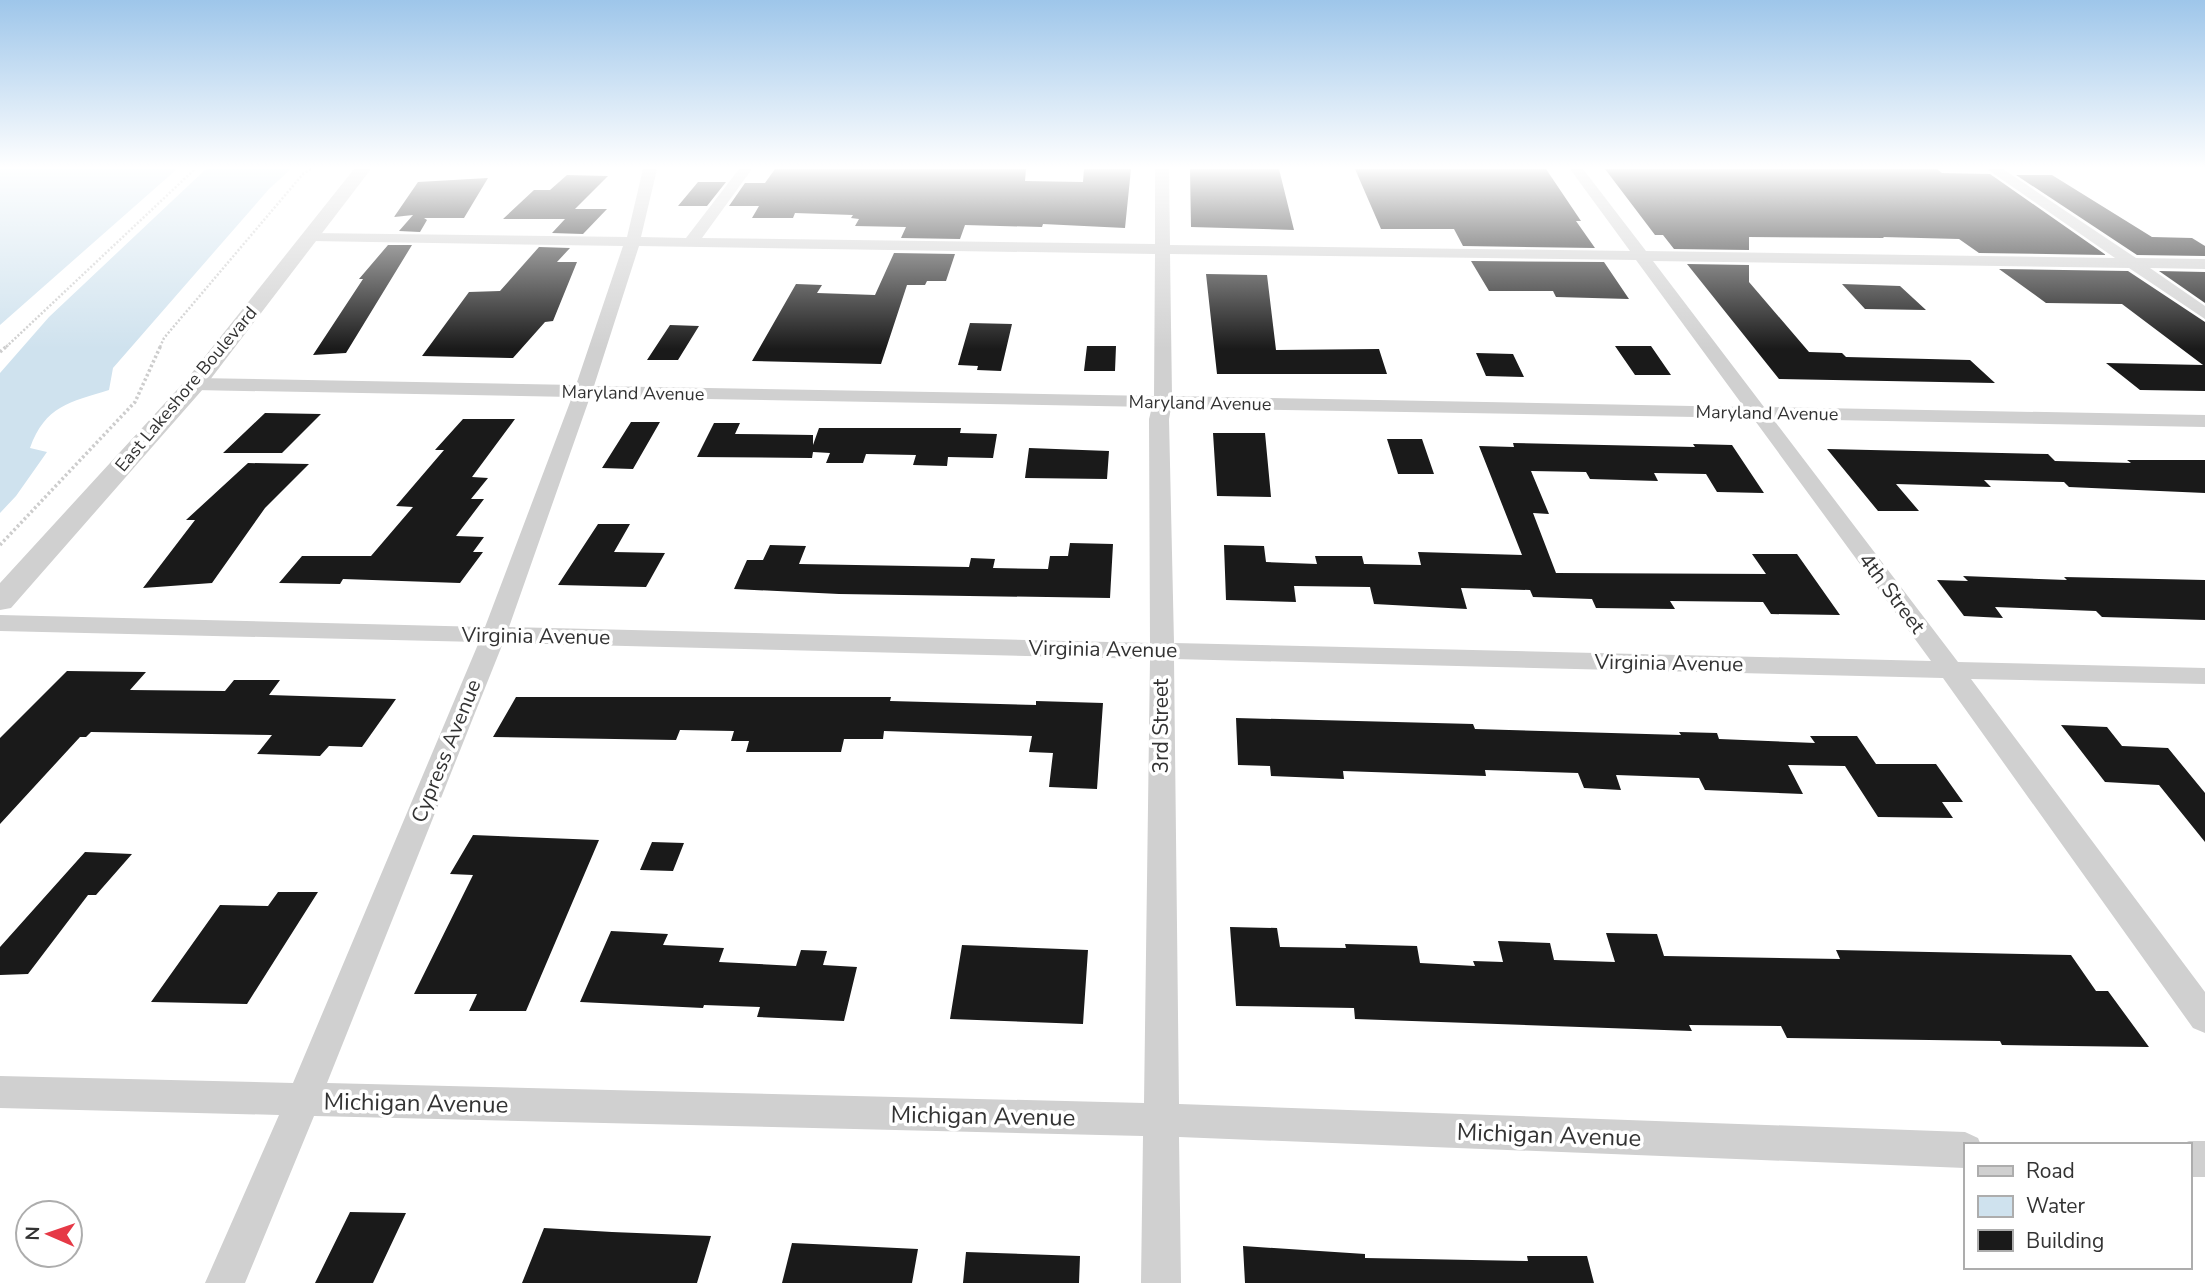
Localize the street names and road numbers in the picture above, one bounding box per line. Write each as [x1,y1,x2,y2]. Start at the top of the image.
street label: East Lakeshore Boulevard [110,301,262,477]
street label: Maryland Avenue [561,380,705,406]
street label: Maryland Avenue [1128,390,1272,416]
street label: Maryland Avenue [1695,400,1839,426]
street label: 4th Street [1852,547,1932,640]
street label: Virginia Avenue [460,621,611,651]
street label: Virginia Avenue [1027,634,1178,664]
street label: Virginia Avenue [1593,648,1744,678]
street label: Cypress Avenue [404,675,488,827]
street label: 3rd Street [1147,678,1175,773]
street label: Michigan Avenue [323,1085,509,1121]
street label: Michigan Avenue [890,1098,1076,1134]
street label: Michigan Avenue [1456,1116,1642,1154]

